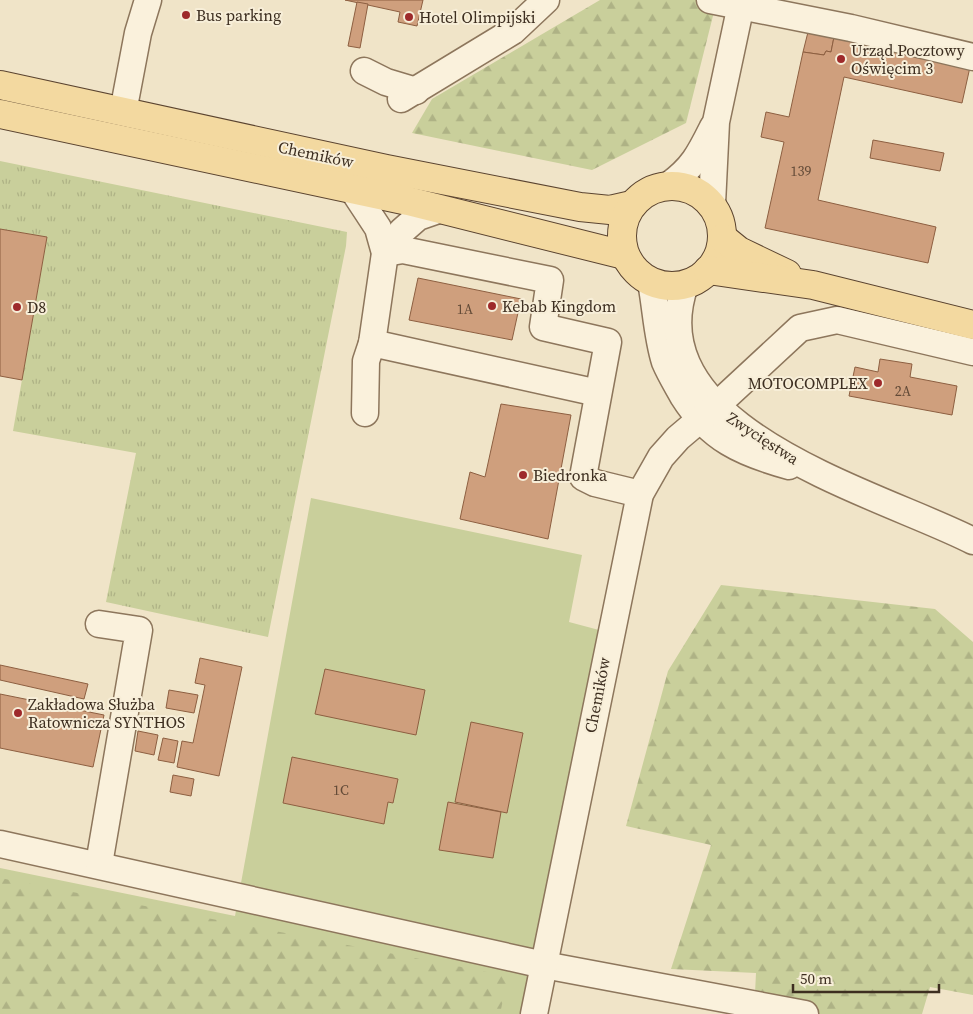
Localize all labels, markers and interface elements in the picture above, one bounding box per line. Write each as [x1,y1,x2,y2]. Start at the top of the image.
place label: Bus parking [196,4,281,26]
place label: Hotel Olimpijski [419,6,536,28]
marker: Bus parking [180,9,192,21]
marker: Hotel Olimpijski [403,11,415,23]
place label: Urząd Pocztowy Oświęcim 3 [851,39,966,79]
marker: Urząd Pocztowy Oświęcim 3 [835,53,847,65]
street label: Chemików [276,135,356,173]
house number: 139 [791,161,812,181]
place label: Kebab Kingdom [502,295,616,317]
place label: D8 [27,296,46,318]
house number: 1A [457,299,474,319]
marker: Kebab Kingdom [486,300,498,312]
marker: D8 [11,301,23,313]
place label: MOTOCOMPLEX [748,372,869,394]
marker: MOTOCOMPLEX [872,377,884,389]
house number: 2A [895,381,912,401]
street label: Zwycięstwa [723,407,804,470]
place label: Biedronka [533,464,608,486]
marker: Biedronka [517,469,529,481]
street label: Chemików [579,655,615,735]
place label: Zakładowa Służba Ratownicza SYNTHOS [28,693,185,733]
marker: Zakładowa Służba Ratownicza SYNTHOS [12,707,24,719]
house number: 1C [333,780,349,800]
scale bar [793,962,939,994]
text: 50 m [800,968,832,989]

